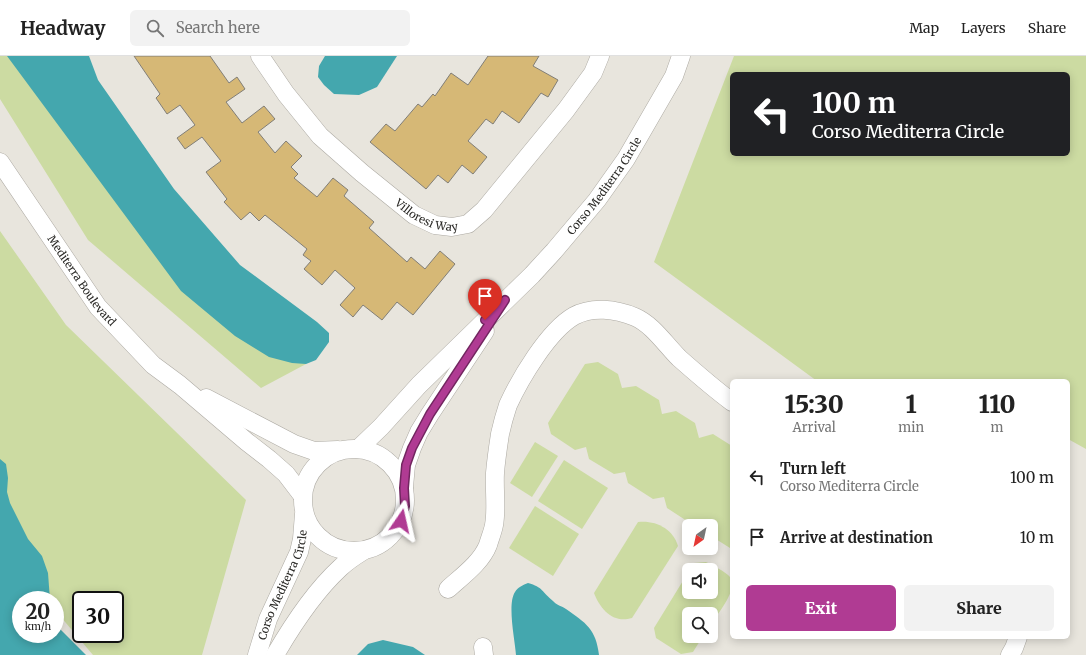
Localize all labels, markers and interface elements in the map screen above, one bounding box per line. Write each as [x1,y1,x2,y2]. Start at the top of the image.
search box [130,10,410,46]
text: Headway [20,16,106,40]
icon: search [144,17,166,39]
text: Search here [176,18,260,37]
text: Map [909,19,939,37]
text: Layers [961,19,1006,37]
text: Share [1028,19,1066,37]
text: 100 m [812,85,896,121]
icon: left [746,88,798,140]
text: Corso Mediterra Circle [812,120,1004,143]
street label: Corso Mediterra Circle [564,134,644,238]
street label: Villoresi Way [392,195,460,234]
street label: Mediterra Boulevard [44,232,119,329]
pin [468,279,502,320]
icon: arrive [474,285,496,307]
text: 15:30 [785,389,844,420]
text: 1 [906,389,917,420]
text: 110 [979,389,1015,420]
text: Arrival [792,419,836,436]
text: min [898,419,924,436]
text: m [991,419,1003,436]
text: Turn left [780,459,846,478]
icon: left [746,466,768,488]
text: 100 m [1010,468,1054,487]
text: Corso Mediterra Circle [780,478,919,495]
position arrow [380,500,422,542]
north arrow [682,519,718,555]
map controls [682,519,718,643]
icon: arrive [746,526,768,548]
text: Arrive at destination [780,528,933,547]
text: 10 m [1020,528,1054,547]
street label: Corso Mediterra Circle [255,529,310,642]
button: sound [682,563,718,599]
button: Exit [746,585,896,631]
button: Share [904,585,1054,631]
speed limit sign: 30 [72,591,124,643]
text: 20 [26,599,50,624]
button: search [682,607,718,643]
text: km/h [25,620,51,633]

